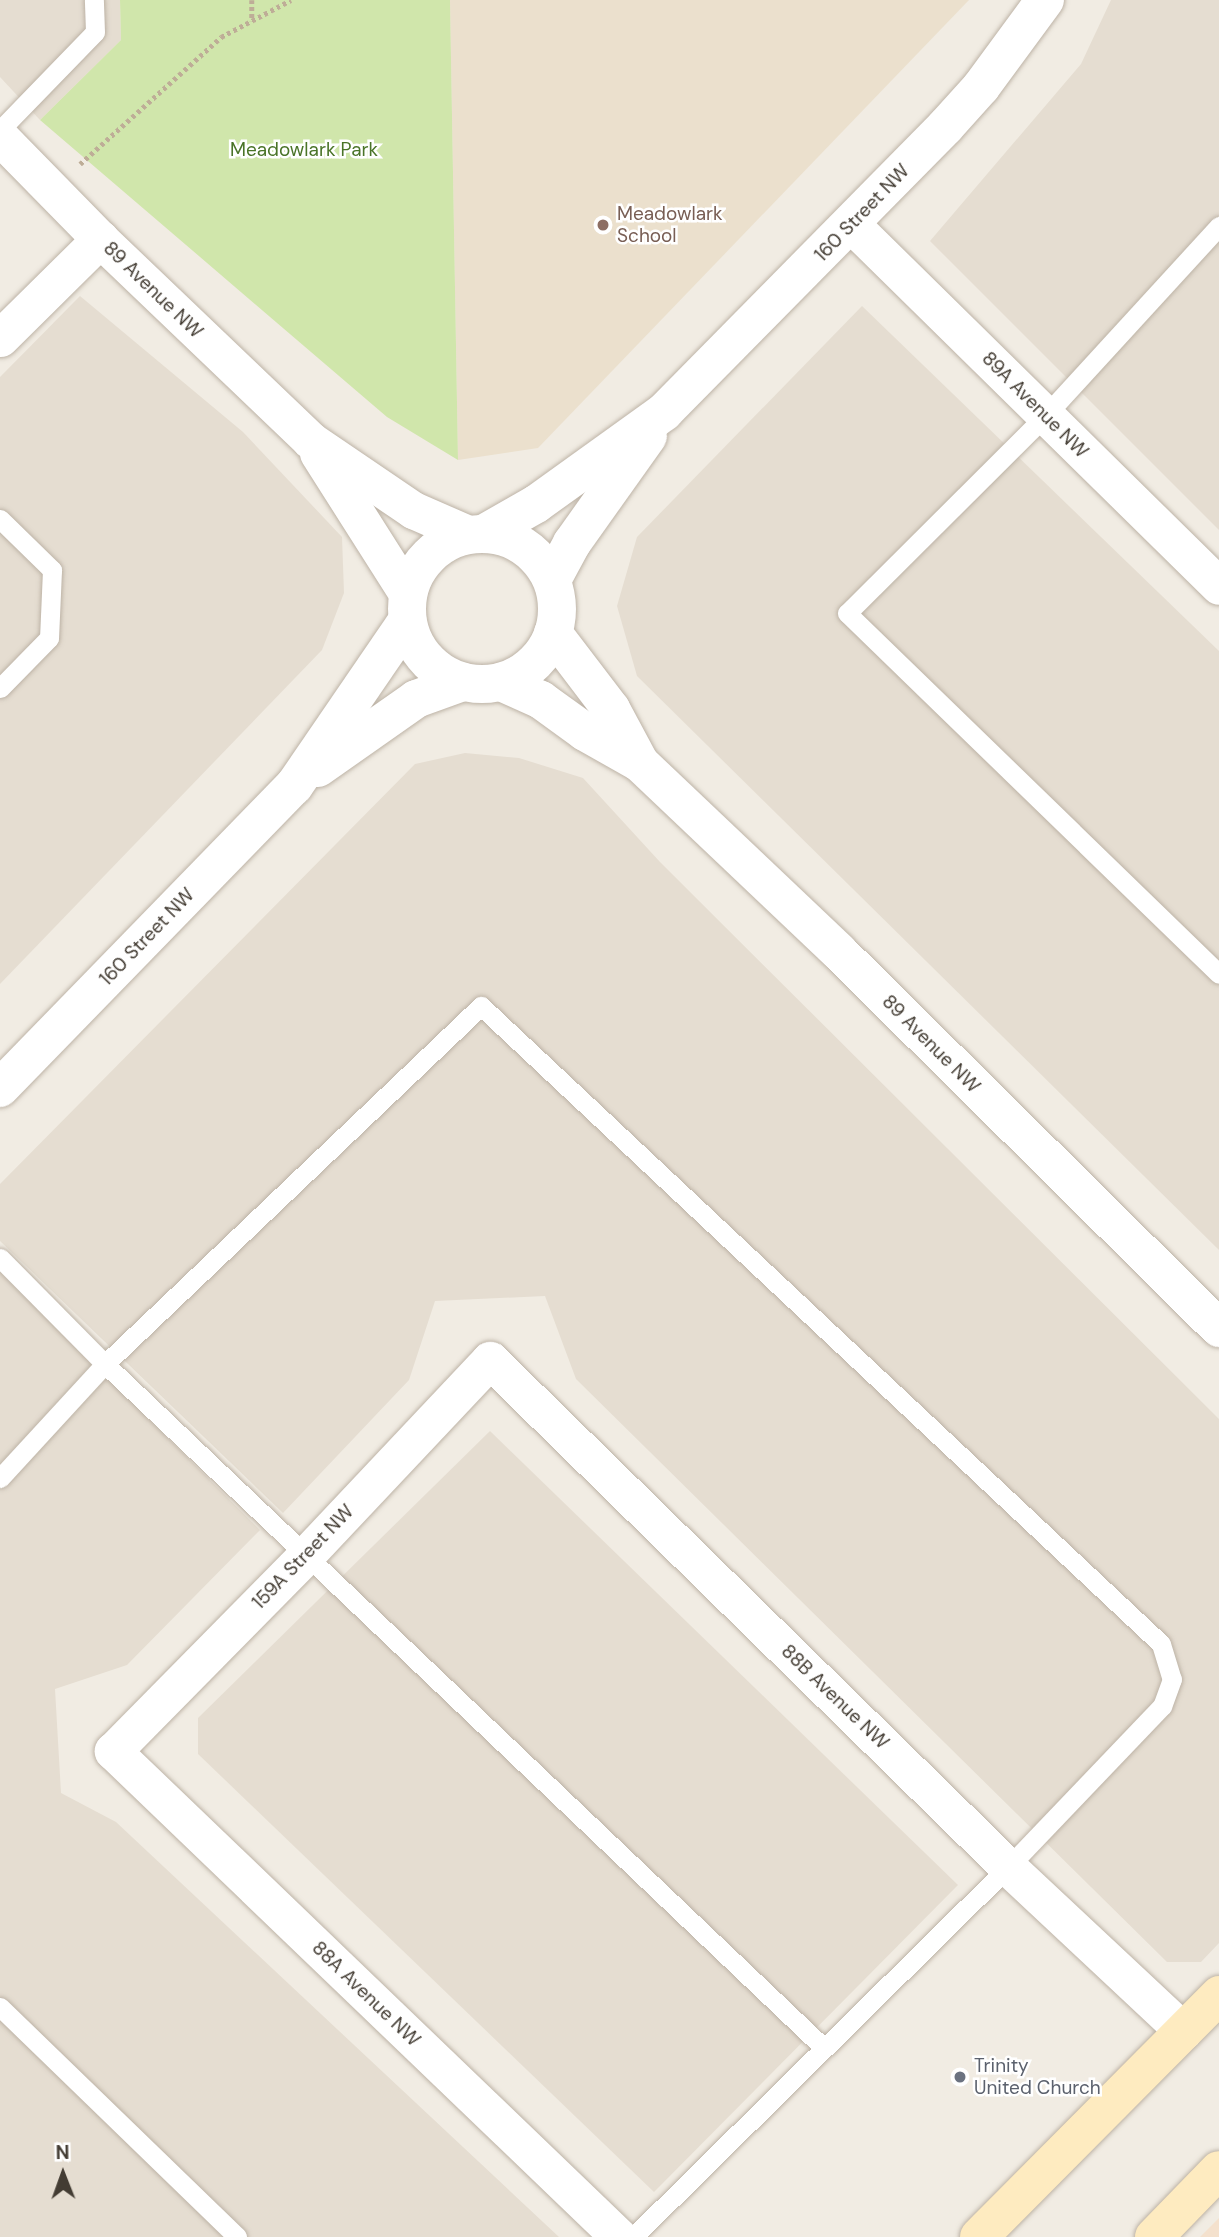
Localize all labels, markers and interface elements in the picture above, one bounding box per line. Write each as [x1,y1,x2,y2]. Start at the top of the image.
park label: Meadowlark Park [230,139,378,161]
street label: 160 Street NW [810,160,914,266]
place label: Meadowlark School [617,203,723,247]
marker: Meadowlark School [595,217,611,233]
street label: 89 Avenue NW [99,237,207,343]
street label: 89A Avenue NW [977,347,1093,463]
street label: 160 Street NW [95,884,199,990]
street label: 89 Avenue NW [877,990,985,1098]
street label: 159A Street NW [248,1500,358,1614]
street label: 88B Avenue NW [776,1640,894,1754]
street label: 88A Avenue NW [307,1937,425,2051]
place label: Trinity United Church [974,2055,1101,2099]
marker: Trinity United Church [952,2069,968,2085]
north arrow [28,2139,98,2209]
text: N [55,2140,70,2165]

